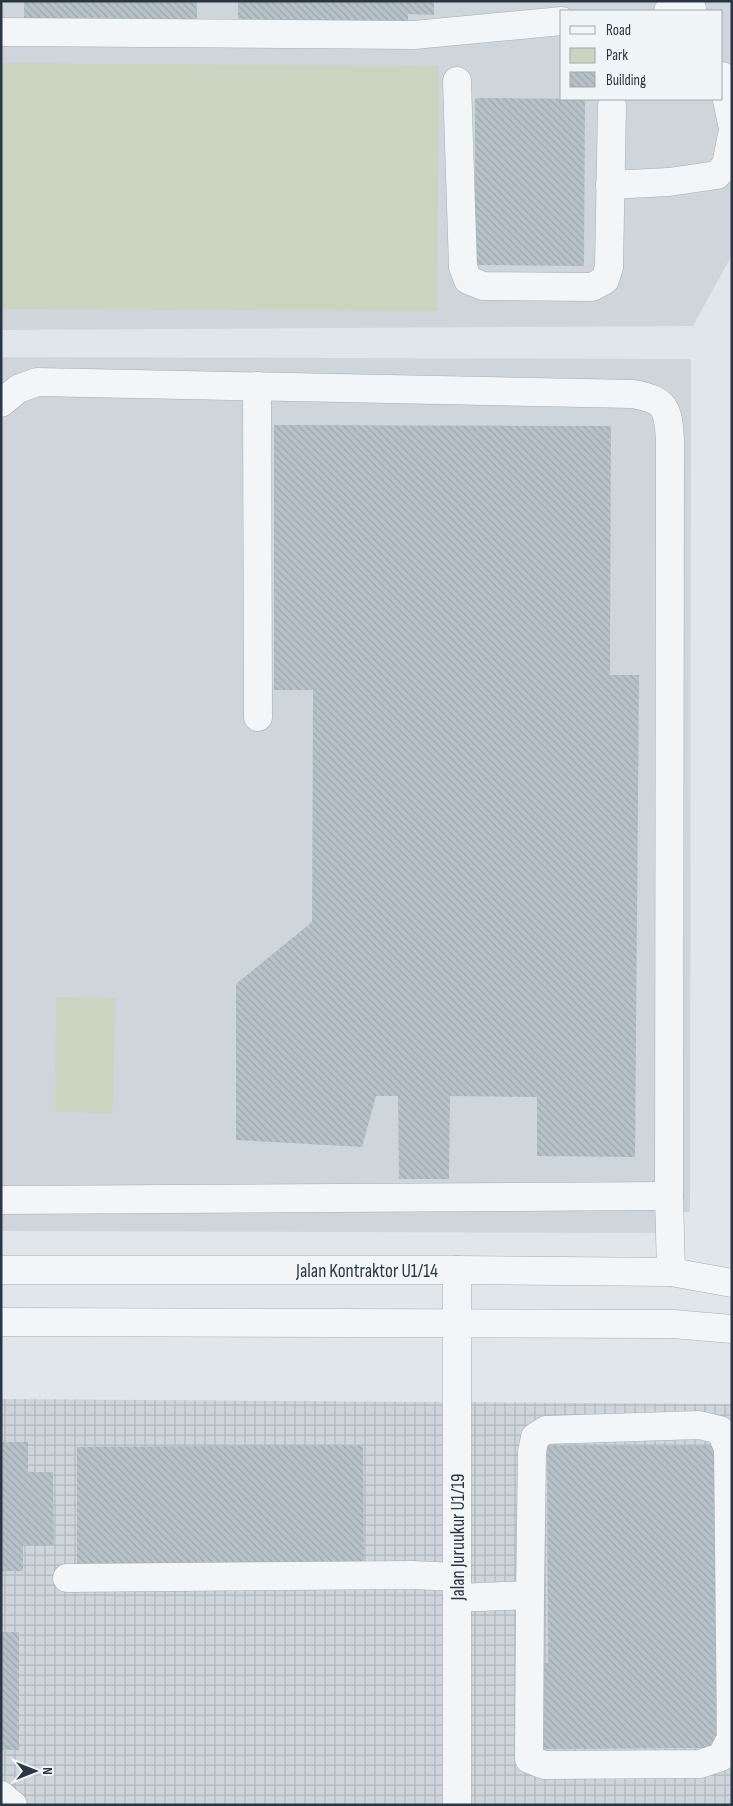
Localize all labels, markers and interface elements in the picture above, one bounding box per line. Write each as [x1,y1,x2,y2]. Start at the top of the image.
legend [560,10,723,100]
text: Road [606,21,631,40]
text: Park [606,46,628,65]
text: Building [606,71,646,90]
street label: Jalan Kontraktor U1/14 [295,1260,438,1283]
street label: Jalan Juruukur U1/19 [447,1473,470,1602]
north arrow [10,1746,60,1796]
text: N [39,1767,56,1775]

